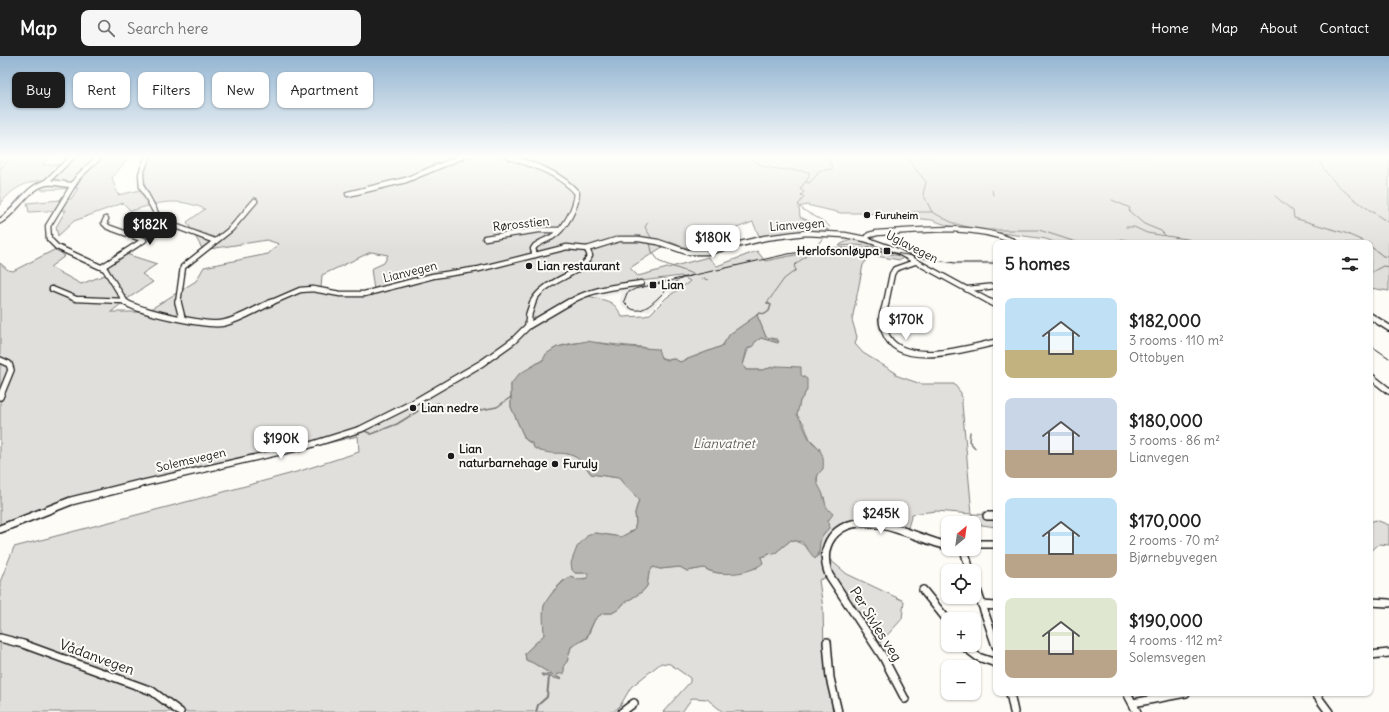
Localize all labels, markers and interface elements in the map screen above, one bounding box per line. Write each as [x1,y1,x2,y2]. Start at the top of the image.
search box [81,10,361,46]
text: Map [20,16,57,40]
icon: search [95,17,117,39]
text: Search here [127,19,208,38]
text: Home [1151,19,1189,37]
text: Map [1211,19,1238,37]
text: About [1260,19,1298,37]
text: Contact [1320,19,1369,37]
chip: Buy [12,72,65,108]
chip: Rent [73,72,130,108]
chip: Filters [138,72,204,108]
chip: New [212,72,269,108]
chip: Apartment [277,72,373,108]
place label: Furuheim [875,209,918,222]
marker: Furuheim [862,210,872,220]
pin: $182K [122,212,178,246]
street label: Rørosstien [492,213,550,234]
street label: Lianvegen [769,215,825,234]
text: $182K [133,216,167,233]
pin: $180K [685,225,741,259]
street label: Uglavegen [884,227,941,266]
text: $180K [695,229,731,246]
place label: Herlofsonløypa [797,243,879,259]
marker: Herlofsonløypa [882,246,892,256]
text: 5 homes [1005,253,1070,275]
icon: filters [1339,253,1361,275]
street label: Lianvegen [381,258,439,285]
place label: Lian restaurant [537,258,621,273]
marker: Lian restaurant [524,261,534,271]
place label: Lian [661,277,684,292]
marker: Lian [648,280,658,290]
pin: $170K [878,307,934,341]
text: $182,000 [1129,310,1201,332]
text: $170K [888,311,924,328]
icon: home [1037,314,1085,362]
text: 3 rooms · 110 m² [1129,332,1224,349]
text: Ottobyen [1129,349,1184,366]
place label: Lian nedre [421,400,479,415]
marker: Lian nedre [408,403,418,413]
text: $180,000 [1129,410,1203,432]
icon: home [1037,414,1085,462]
pin: $190K [253,426,309,460]
text: $190K [263,430,299,447]
text: 3 rooms · 86 m² [1129,432,1220,449]
water label: Lianvatnet [693,435,757,452]
place label: Lian naturbarnehage [459,441,548,471]
street label: Solemsvegen [155,444,227,475]
text: Lianvegen [1129,449,1189,466]
marker: Lian naturbarnehage [446,451,456,461]
place label: Furuly [563,456,598,472]
marker: Furuly [550,459,560,469]
pin: $245K [853,501,909,535]
text: $245K [862,505,900,522]
text: $170,000 [1129,510,1202,532]
icon: home [1037,514,1085,562]
north arrow [941,516,981,556]
map controls [941,516,981,700]
text: 2 rooms · 70 m² [1129,532,1220,549]
text: Bjørnebyvegen [1129,549,1217,566]
button: locate [941,564,981,604]
street label: Per Sivles veg [846,583,906,665]
text: $190,000 [1129,610,1203,632]
button: + [941,612,981,652]
icon: home [1037,614,1085,662]
text: 4 rooms · 112 m² [1129,632,1223,649]
street label: Vådanvegen [57,635,137,679]
text: Solemsvegen [1129,649,1206,666]
button: − [941,660,981,700]

